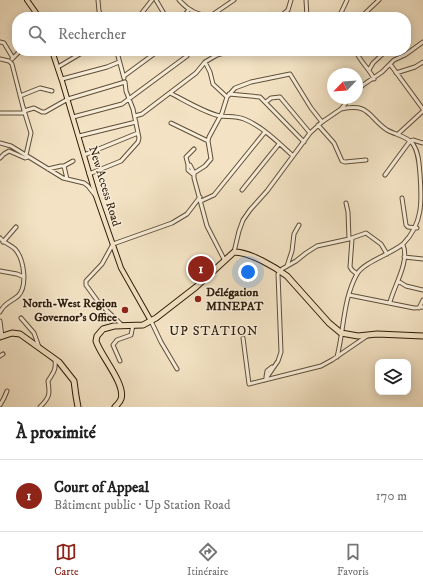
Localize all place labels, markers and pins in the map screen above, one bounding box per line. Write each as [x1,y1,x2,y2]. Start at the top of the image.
pin: 1 [188,254,214,284]
place label: Délégation MINEPAT [206,285,264,314]
marker: Délégation MINEPAT [193,294,203,304]
place label: North-West Region Governor's Office [22,296,118,325]
marker: North-West Region Governor's Office [120,305,130,315]

